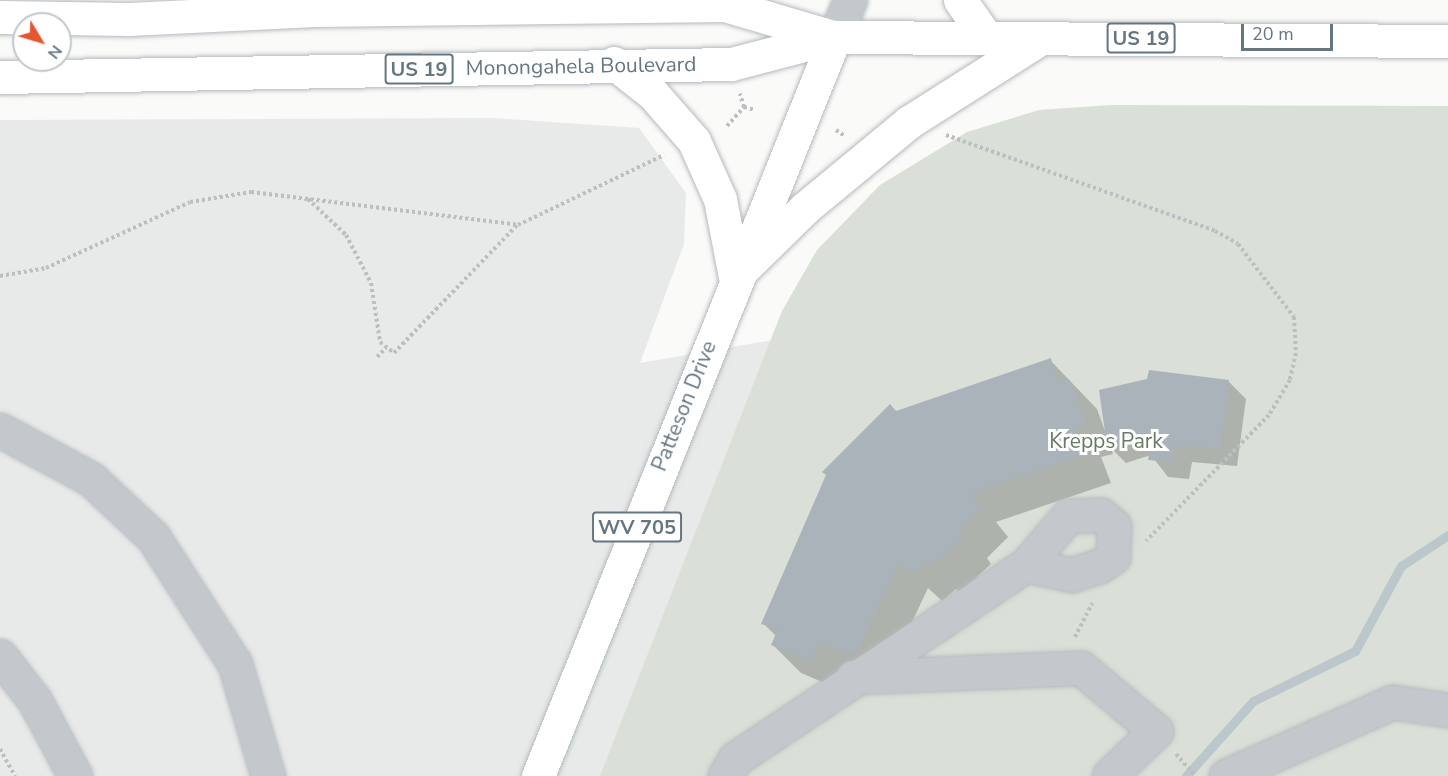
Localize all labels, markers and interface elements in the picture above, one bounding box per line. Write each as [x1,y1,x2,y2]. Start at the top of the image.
north arrow [12,12,72,72]
scale bar [1244,12,1336,50]
road number: US 19 [1106,21,1176,55]
text: 20 m [1252,22,1294,46]
text: N [42,40,67,63]
street label: Monongahela Boulevard [465,51,697,81]
road number: US 19 [384,52,454,86]
street label: Patteson Drive [646,337,722,475]
park label: Krepps Park [1049,428,1163,454]
road number: WV 705 [592,510,682,544]

